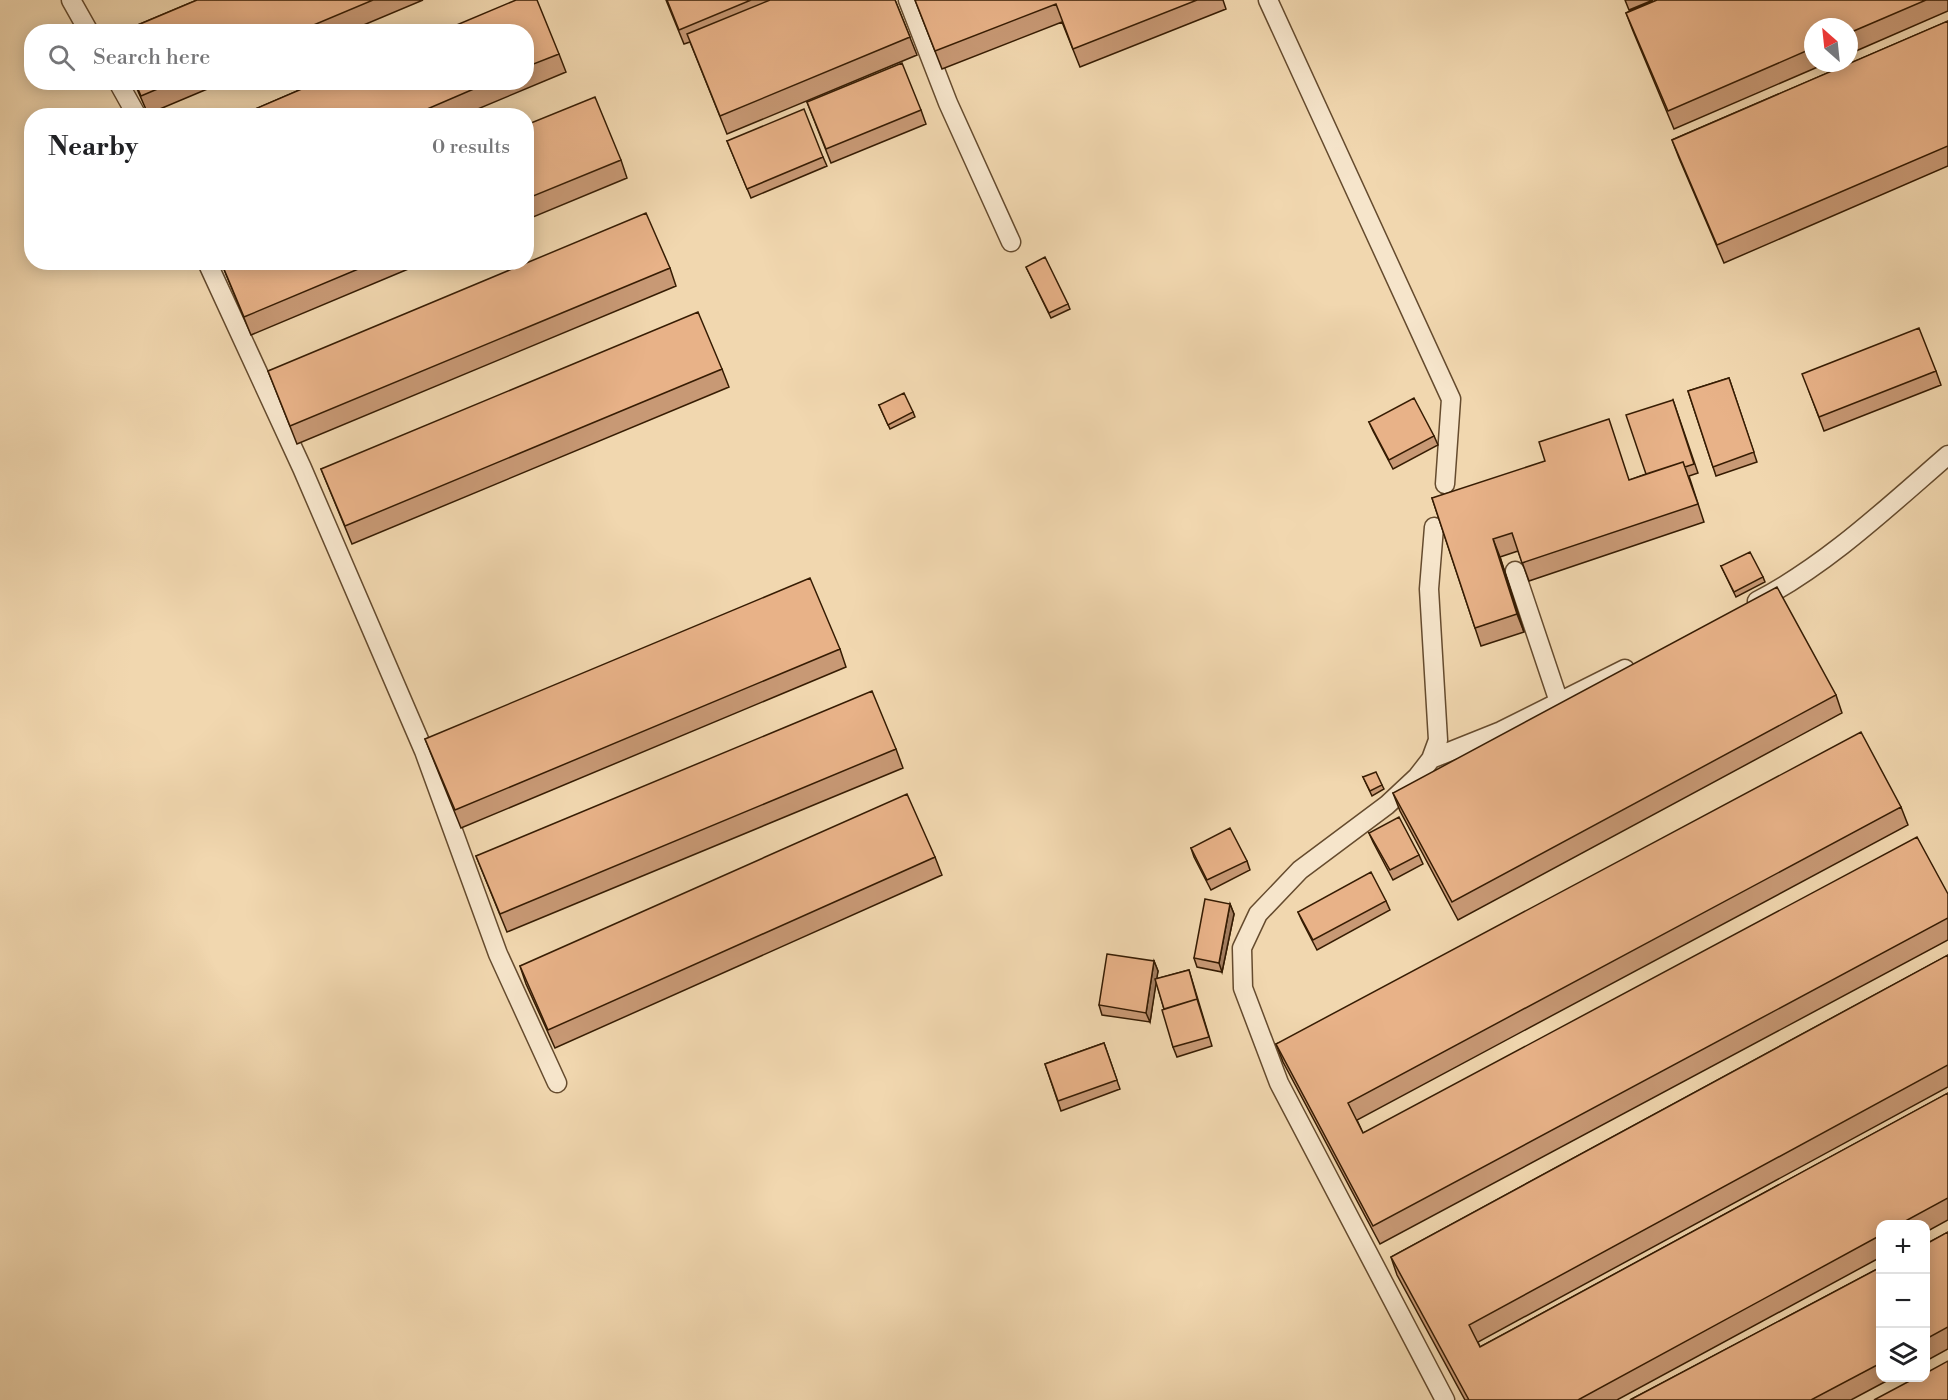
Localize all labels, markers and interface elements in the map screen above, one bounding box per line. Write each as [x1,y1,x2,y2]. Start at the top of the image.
north arrow [1804,18,1858,72]
search box [24,24,534,90]
icon: search [45,41,78,74]
text: Search here [93,44,210,71]
text: Nearby [48,131,138,163]
text: 0 results [432,135,510,160]
map controls [1876,1220,1930,1382]
button: + [1876,1220,1930,1274]
button: − [1876,1274,1930,1328]
button: layers [1876,1328,1930,1382]

